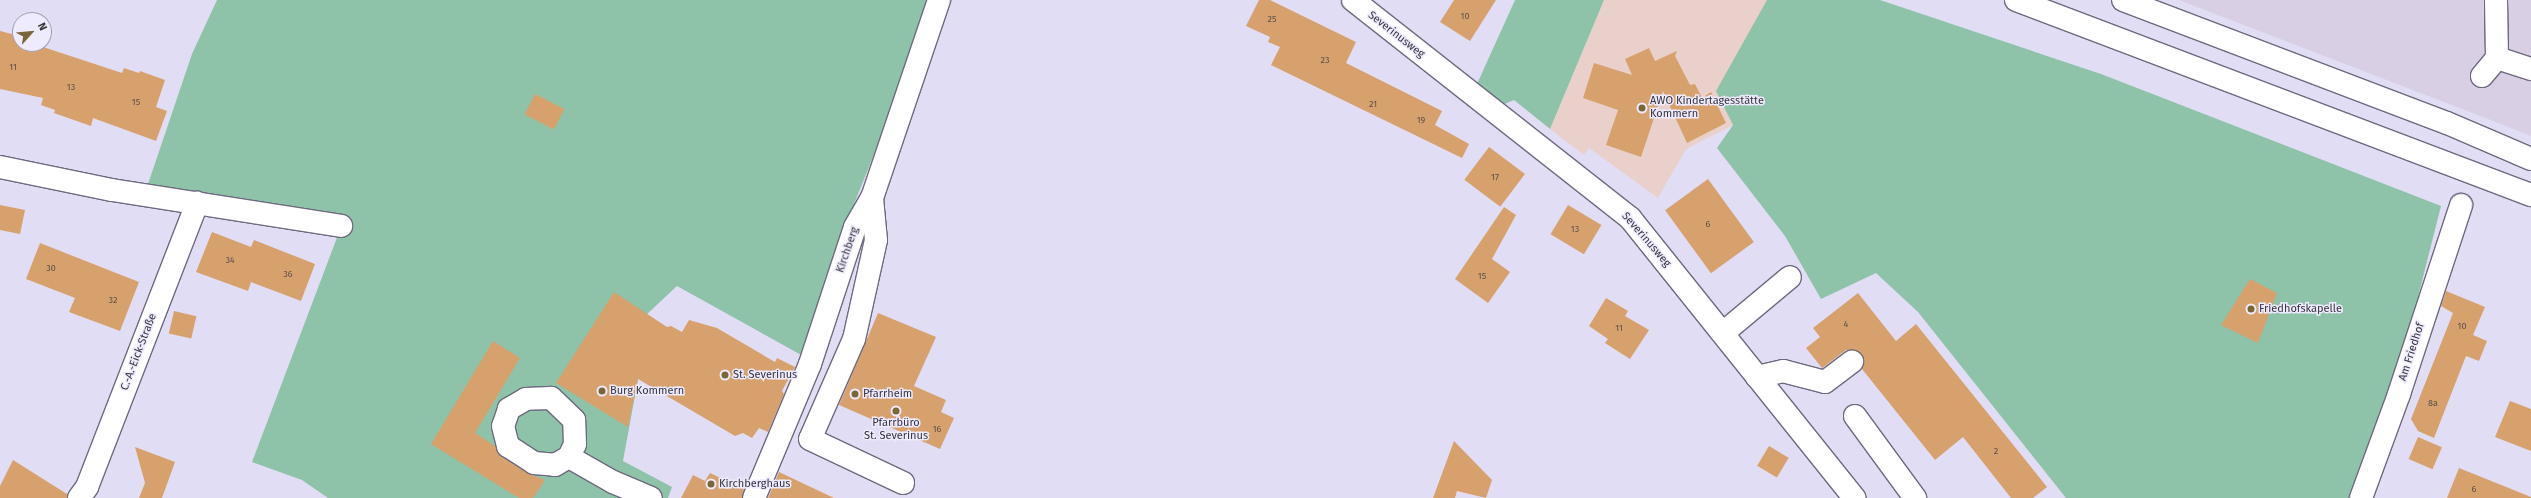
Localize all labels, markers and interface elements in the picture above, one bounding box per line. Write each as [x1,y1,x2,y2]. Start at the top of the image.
street label: Severinusweg [1365,9,1427,61]
house number: 10 [1461,11,1469,21]
north arrow [12,12,52,52]
house number: 25 [1268,14,1276,24]
text: N [35,21,50,33]
house number: 23 [1321,55,1329,65]
house number: 11 [9,62,17,72]
house number: 13 [67,82,75,92]
place label: AWO Kindertagesstätte Kommern [1650,95,1764,121]
house number: 15 [132,97,140,107]
house number: 21 [1369,99,1377,109]
marker: AWO Kindertagesstätte Kommern [1637,103,1647,113]
house number: 19 [1417,115,1425,125]
house number: 17 [1491,172,1499,182]
street label: Severinusweg [1619,210,1673,270]
house number: 6 [1706,219,1710,229]
house number: 13 [1571,224,1579,234]
street label: Kirchberg [834,225,862,275]
house number: 34 [225,255,235,265]
house number: 30 [46,263,56,273]
house number: 36 [283,269,293,279]
house number: 15 [1478,271,1486,281]
house number: 32 [109,295,117,305]
place label: Friedhofskapelle [2259,302,2342,316]
marker: Friedhofskapelle [2246,304,2256,314]
street label: C.-A.-Eick-Straße [118,312,160,392]
house number: 4 [1844,319,1848,329]
street label: Am Friedhof [2396,321,2428,383]
house number: 10 [2458,321,2466,331]
house number: 11 [1615,323,1623,333]
place label: St. Severinus [733,368,797,382]
marker: St. Severinus [720,370,730,380]
place label: Burg Kommern [610,384,684,398]
marker: Burg Kommern [597,386,607,396]
place label: Pfarrheim [863,387,912,401]
marker: Pfarrheim [850,389,860,399]
house number: 8a [2428,398,2438,408]
marker: Pfarrbüro St. Severinus [891,406,901,416]
place label: Pfarrbüro St. Severinus [864,417,928,443]
house number: 16 [933,424,941,434]
house number: 2 [1994,446,1998,456]
place label: Kirchberghaus [719,477,790,491]
marker: Kirchberghaus [706,479,716,489]
house number: 6 [2472,484,2476,494]

